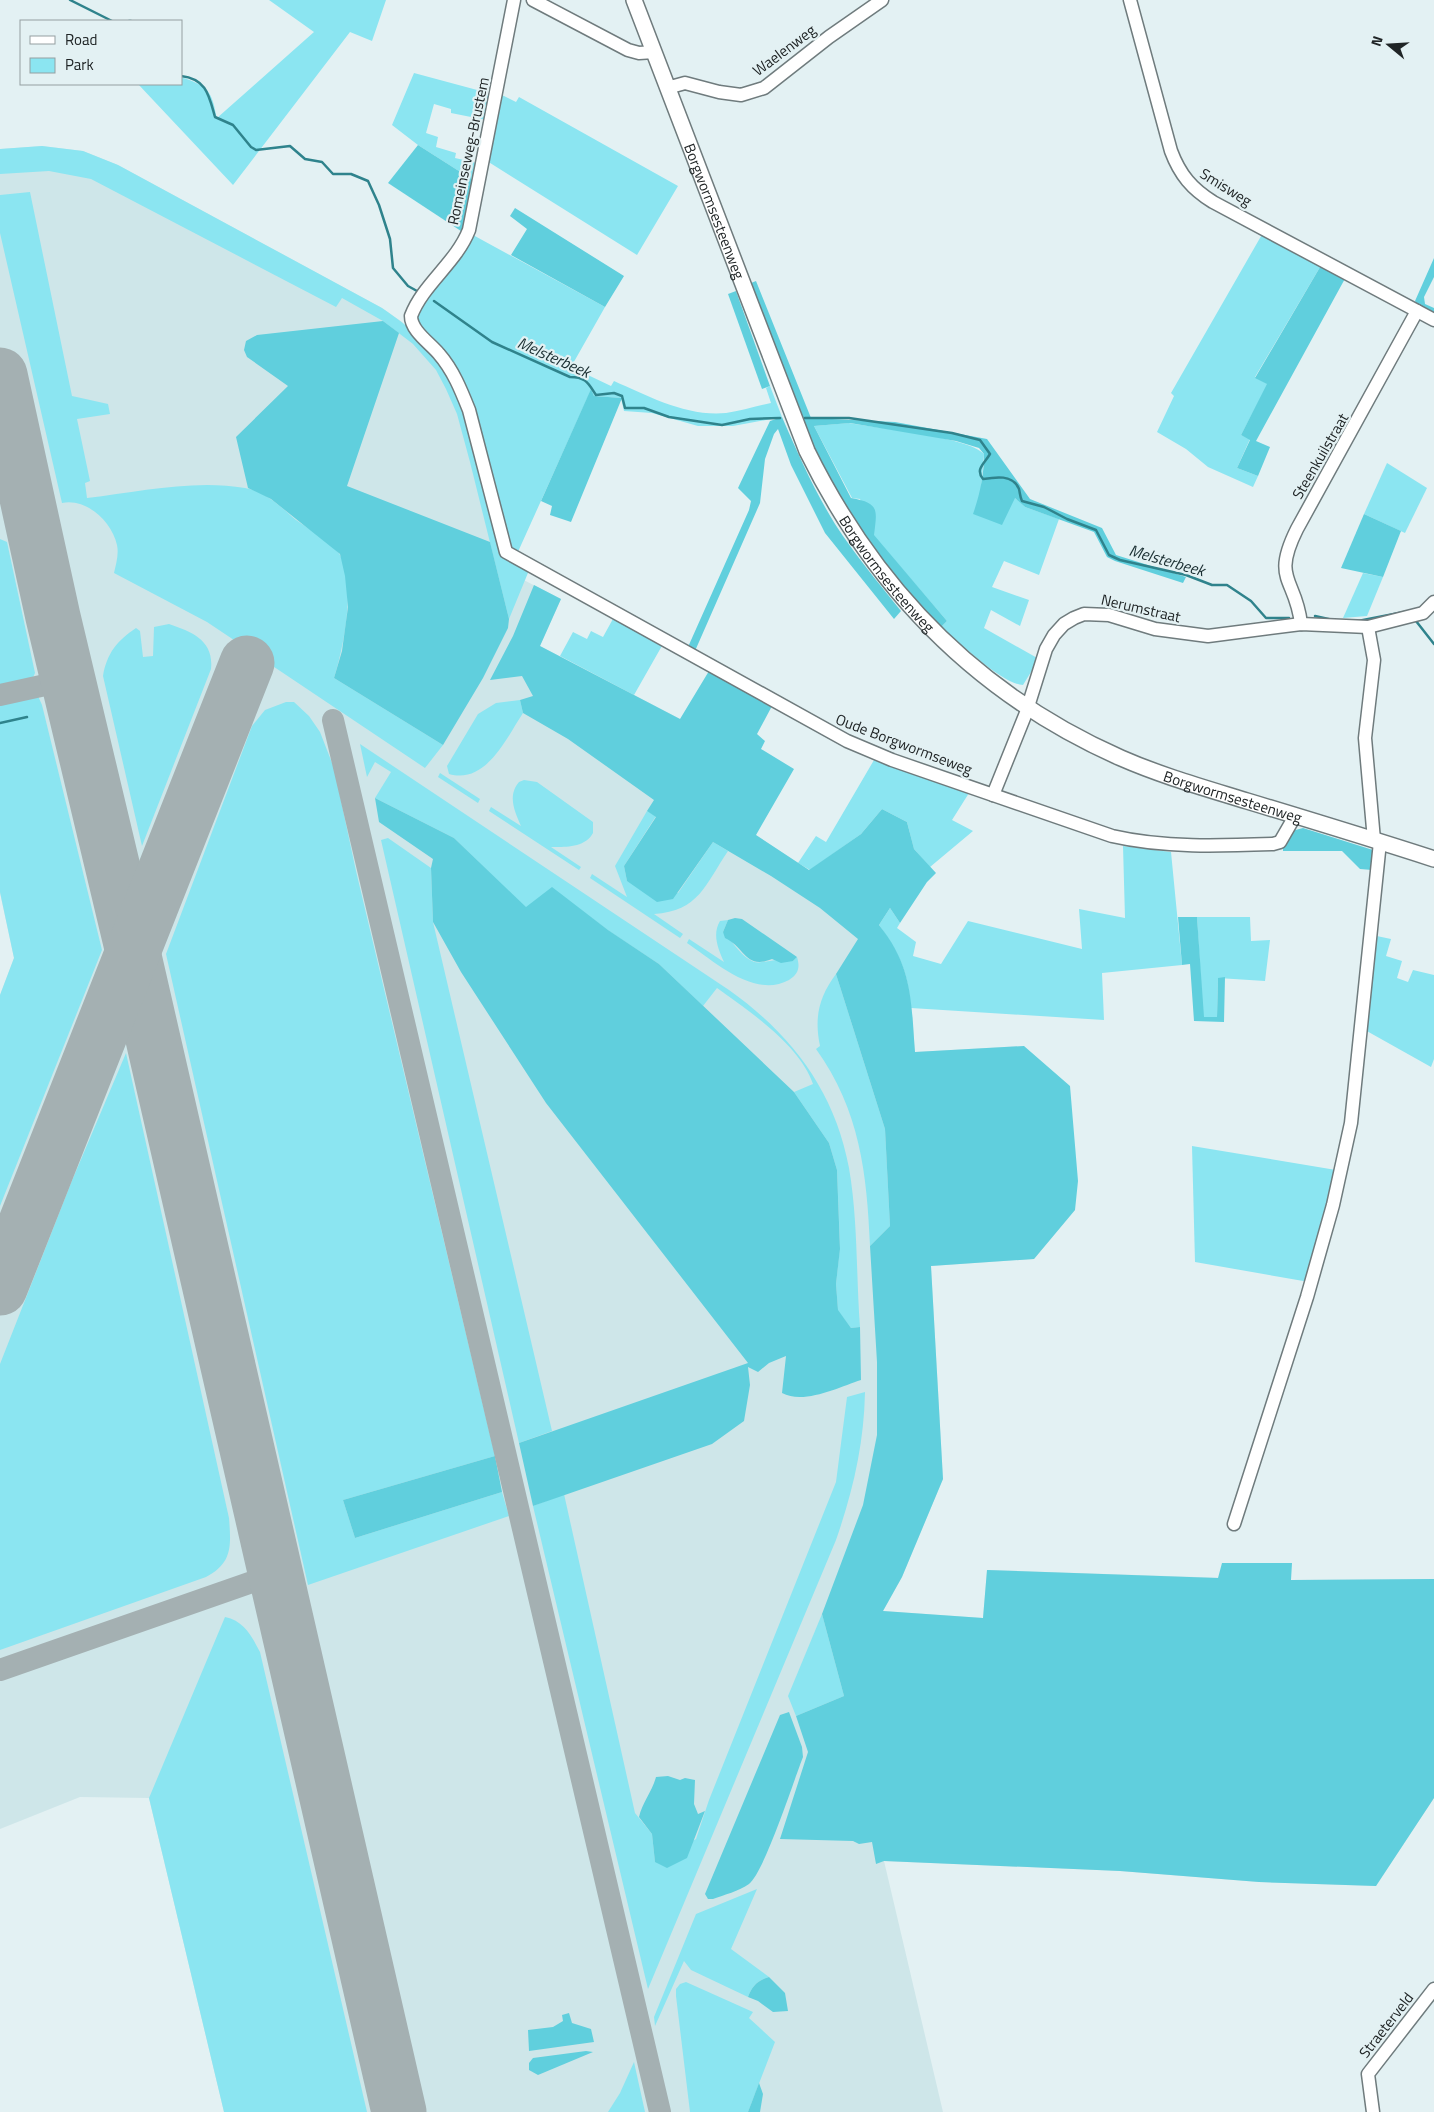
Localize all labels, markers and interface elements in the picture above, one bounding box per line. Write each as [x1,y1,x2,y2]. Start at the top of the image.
street label: Waelenweg [748,18,821,81]
legend [20,20,182,85]
north arrow [1364,20,1414,70]
text: Road [65,28,97,51]
text: N [1365,33,1388,49]
text: Park [65,53,94,76]
street label: Romeinseweg-Brustem [441,75,495,227]
street label: Borgwormsesteenweg [678,140,751,282]
street label: Smisweg [1196,162,1257,212]
water label: Melsterbeek [514,330,596,384]
street label: Steenkuilstraat [1286,408,1354,503]
street label: Borgwormsesteenweg [834,511,941,638]
water label: Melsterbeek [1126,538,1209,583]
street label: Nerumstraat [1099,588,1184,628]
street label: Oude Borgwormseweg [832,707,976,781]
street label: Borgwormsesteenweg [1161,764,1305,829]
street label: Straeterveld [1353,1987,1419,2063]

